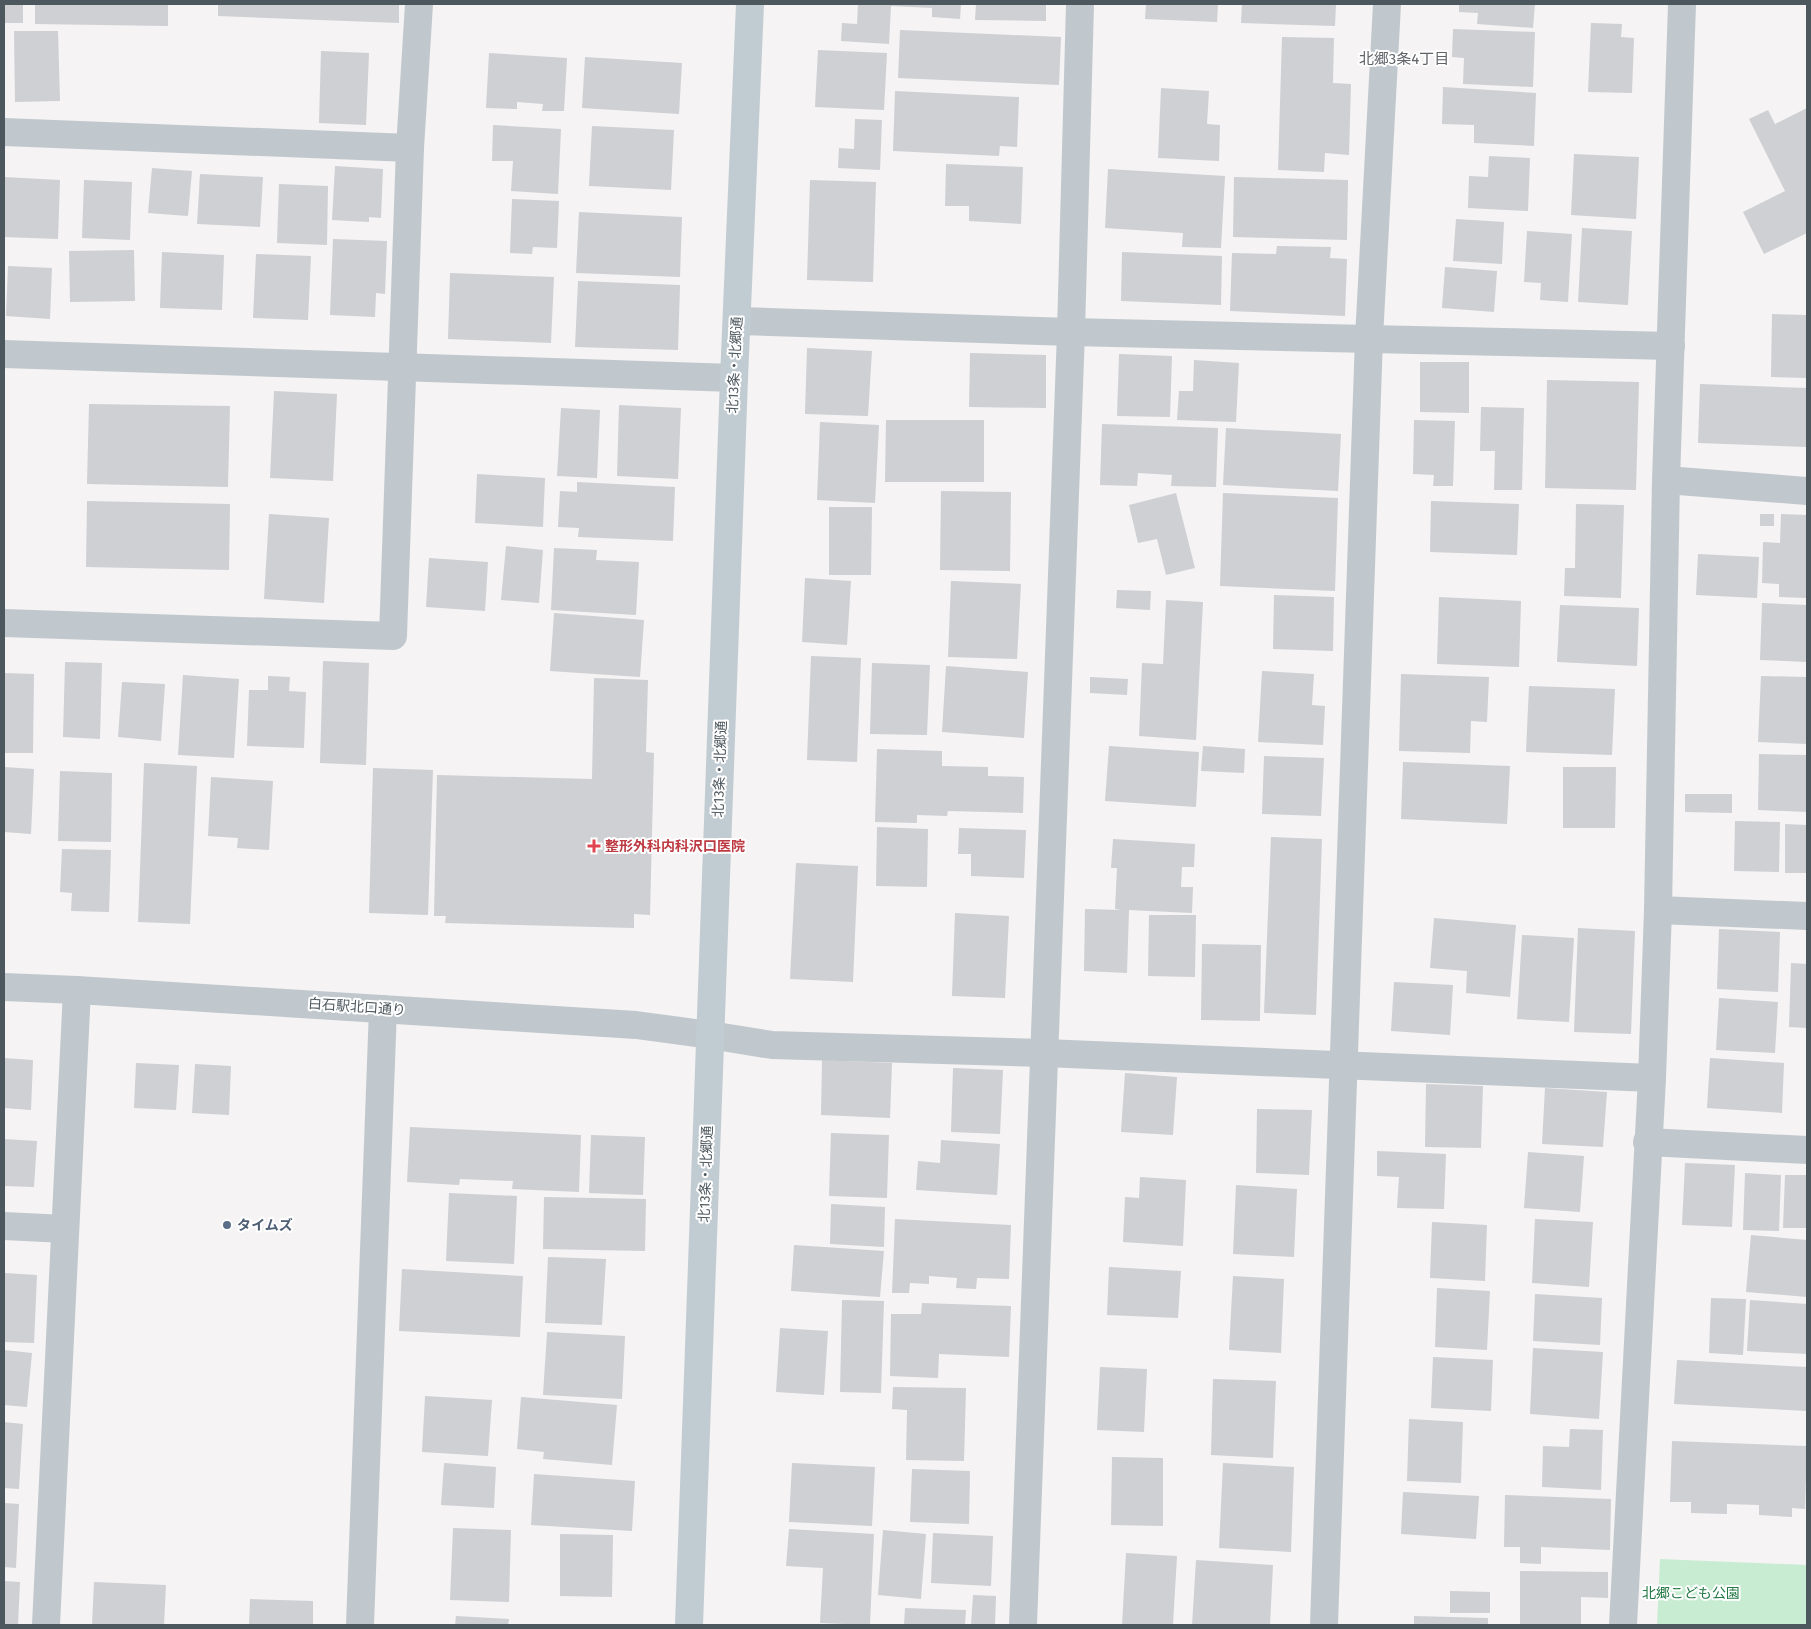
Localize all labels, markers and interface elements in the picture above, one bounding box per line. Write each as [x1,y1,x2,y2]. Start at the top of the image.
district label: 北郷3条4丁目 [1359,50,1449,68]
street label: 北13条・北郷通 [724,316,746,414]
street label: 北13条・北郷通 [710,720,730,818]
place label: 整形外科内科沢口医院 [605,838,745,855]
marker: 整形外科内科沢口医院 [587,839,601,853]
street label: 白石駅北口通り [308,995,406,1019]
street label: 北13条・北郷通 [696,1125,716,1223]
place label: タイムズ [237,1217,293,1234]
marker: タイムズ [221,1219,233,1231]
park label: 北郷こども公園 [1642,1585,1740,1602]

